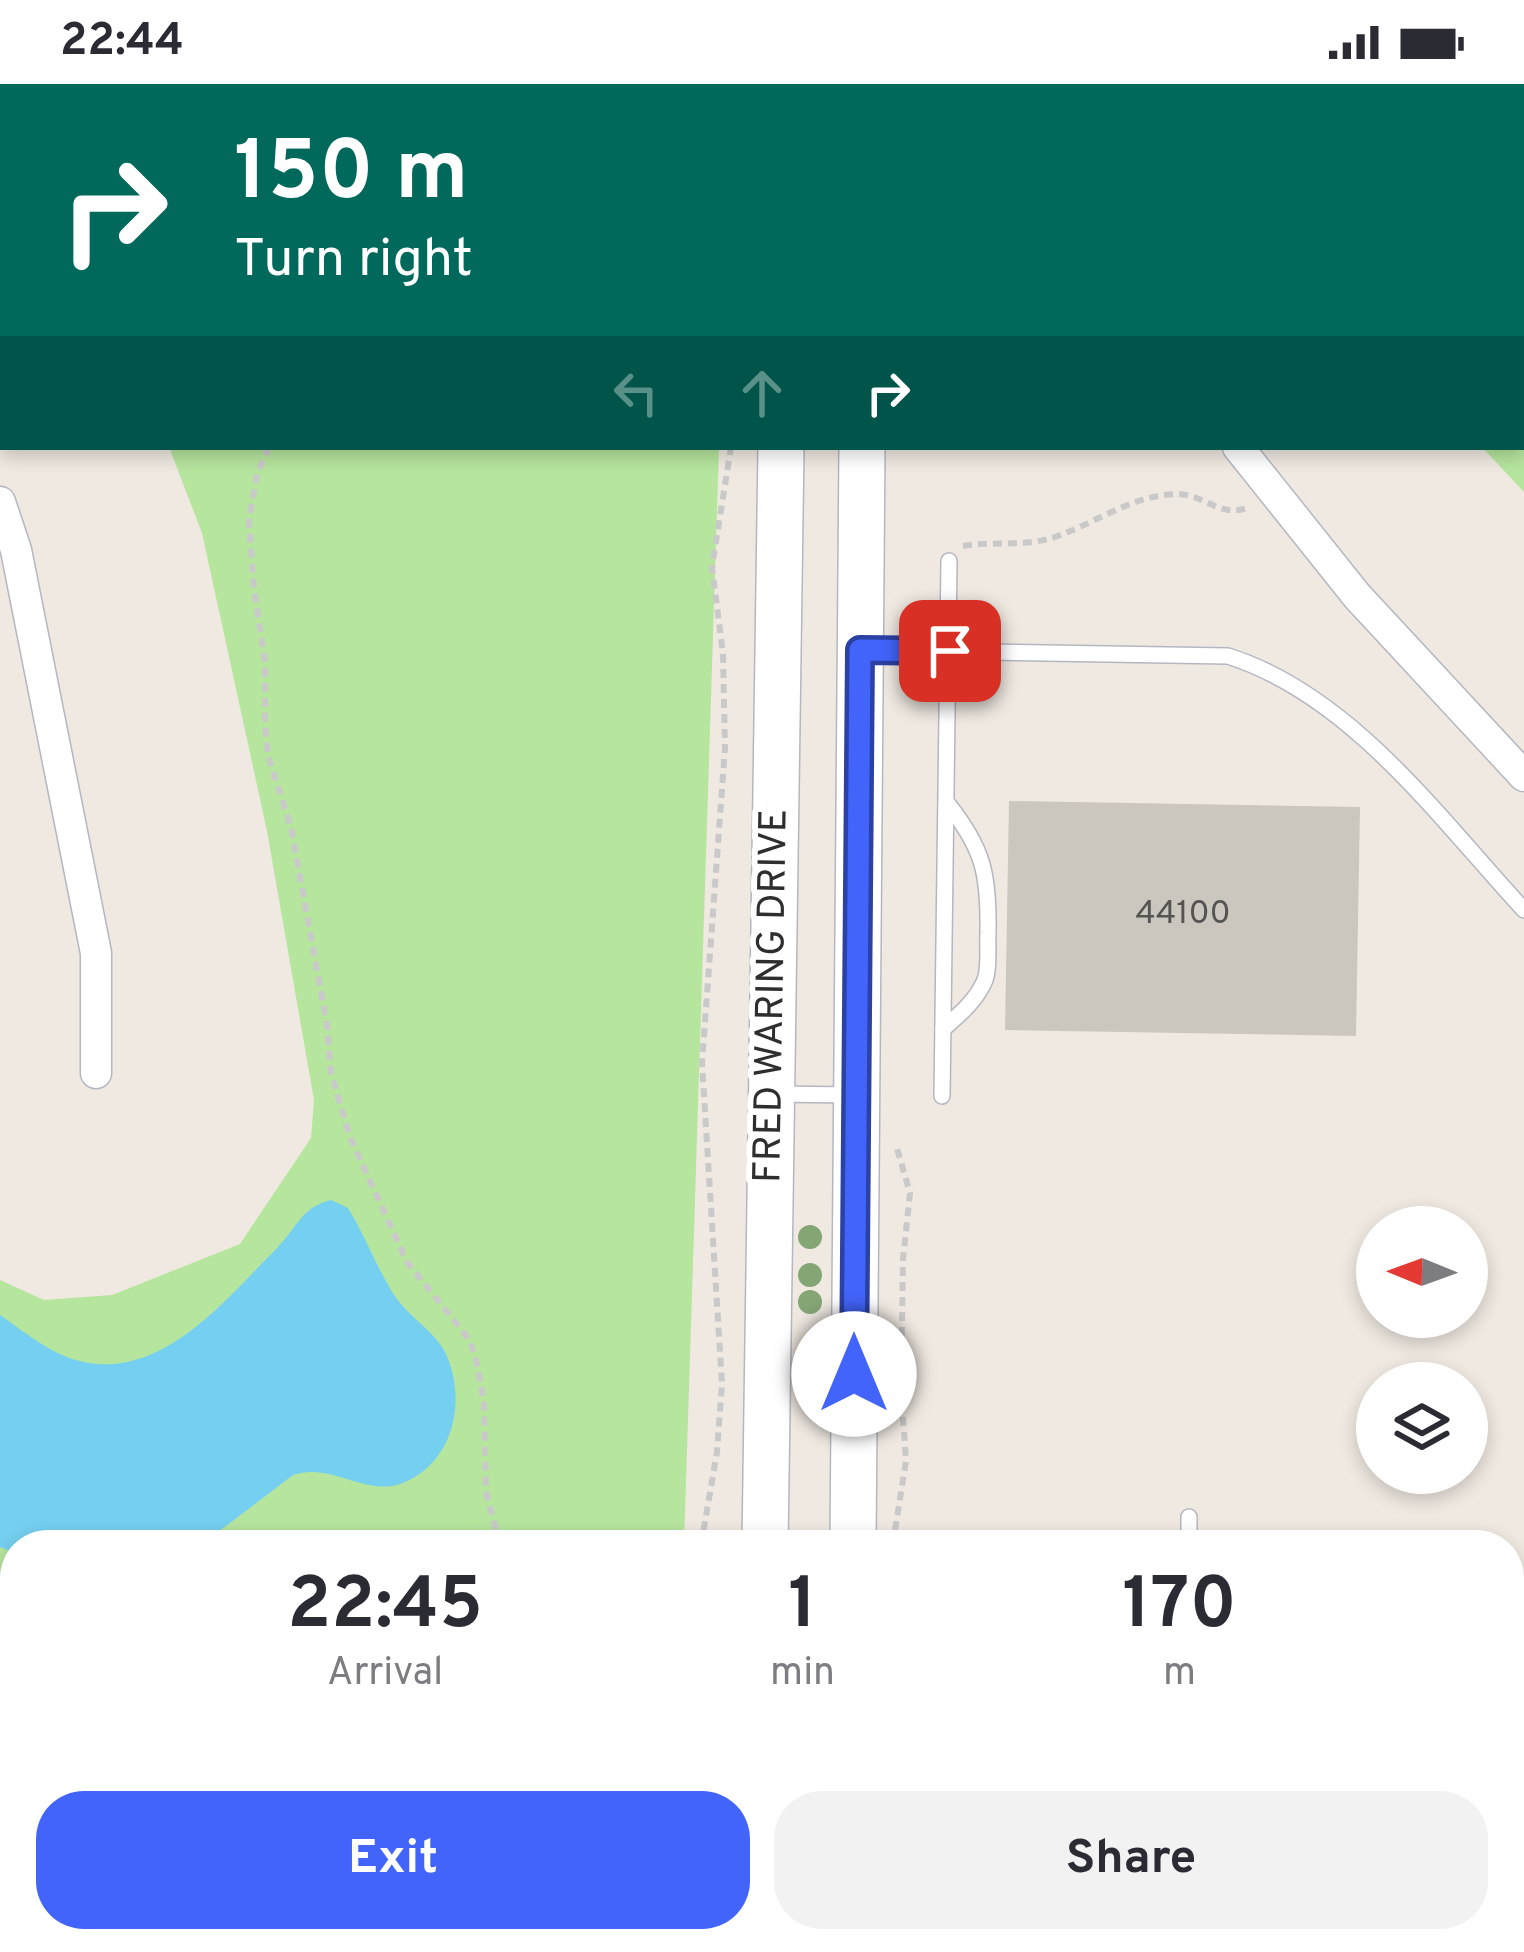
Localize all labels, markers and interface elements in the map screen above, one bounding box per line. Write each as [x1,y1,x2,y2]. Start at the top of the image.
text: 22:44 [60,14,184,71]
text: 150 m [234,123,469,229]
icon: right [36,132,192,288]
text: Turn right [234,227,473,296]
icon: left [603,360,669,426]
icon: ahead [729,360,795,426]
icon: right [855,360,921,426]
pin [899,600,1001,702]
icon: arrive [917,618,983,684]
street label: FRED WARING DRIVE [745,808,801,1184]
house number: 44100 [1135,894,1231,936]
north arrow [1356,1206,1488,1338]
map controls [1356,1206,1488,1494]
position arrow [791,1311,917,1437]
button: layers [1356,1362,1488,1494]
text: 22:45 [287,1562,483,1654]
text: 1 [788,1562,817,1654]
text: 170 [1122,1562,1237,1654]
text: Arrival [327,1650,443,1699]
text: min [770,1650,835,1699]
text: m [1163,1650,1196,1699]
button: Exit [36,1791,750,1929]
button: Share [774,1791,1488,1929]

